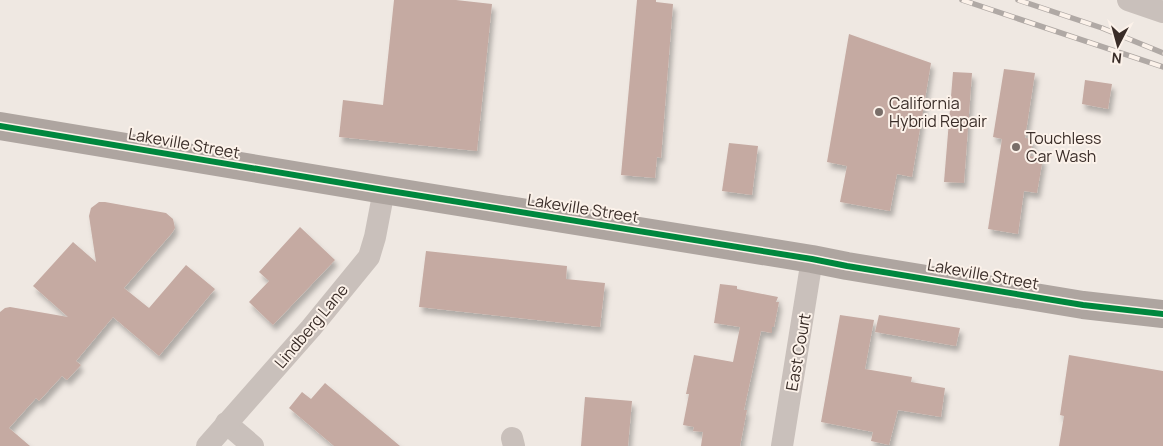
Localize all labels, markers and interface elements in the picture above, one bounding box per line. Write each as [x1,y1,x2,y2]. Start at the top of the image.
north arrow [1093,20,1143,70]
text: N [1111,48,1123,68]
place label: California Hybrid Repair [889,92,987,132]
marker: California Hybrid Repair [873,106,885,118]
street label: Lakeville Street [127,122,241,164]
place label: Touchless Car Wash [1026,127,1101,167]
marker: Touchless Car Wash [1010,141,1022,153]
street label: Lakeville Street [526,188,640,228]
street label: Lakeville Street [926,253,1040,295]
street label: Lindberg Lane [269,279,353,373]
street label: East Court [780,311,816,393]

